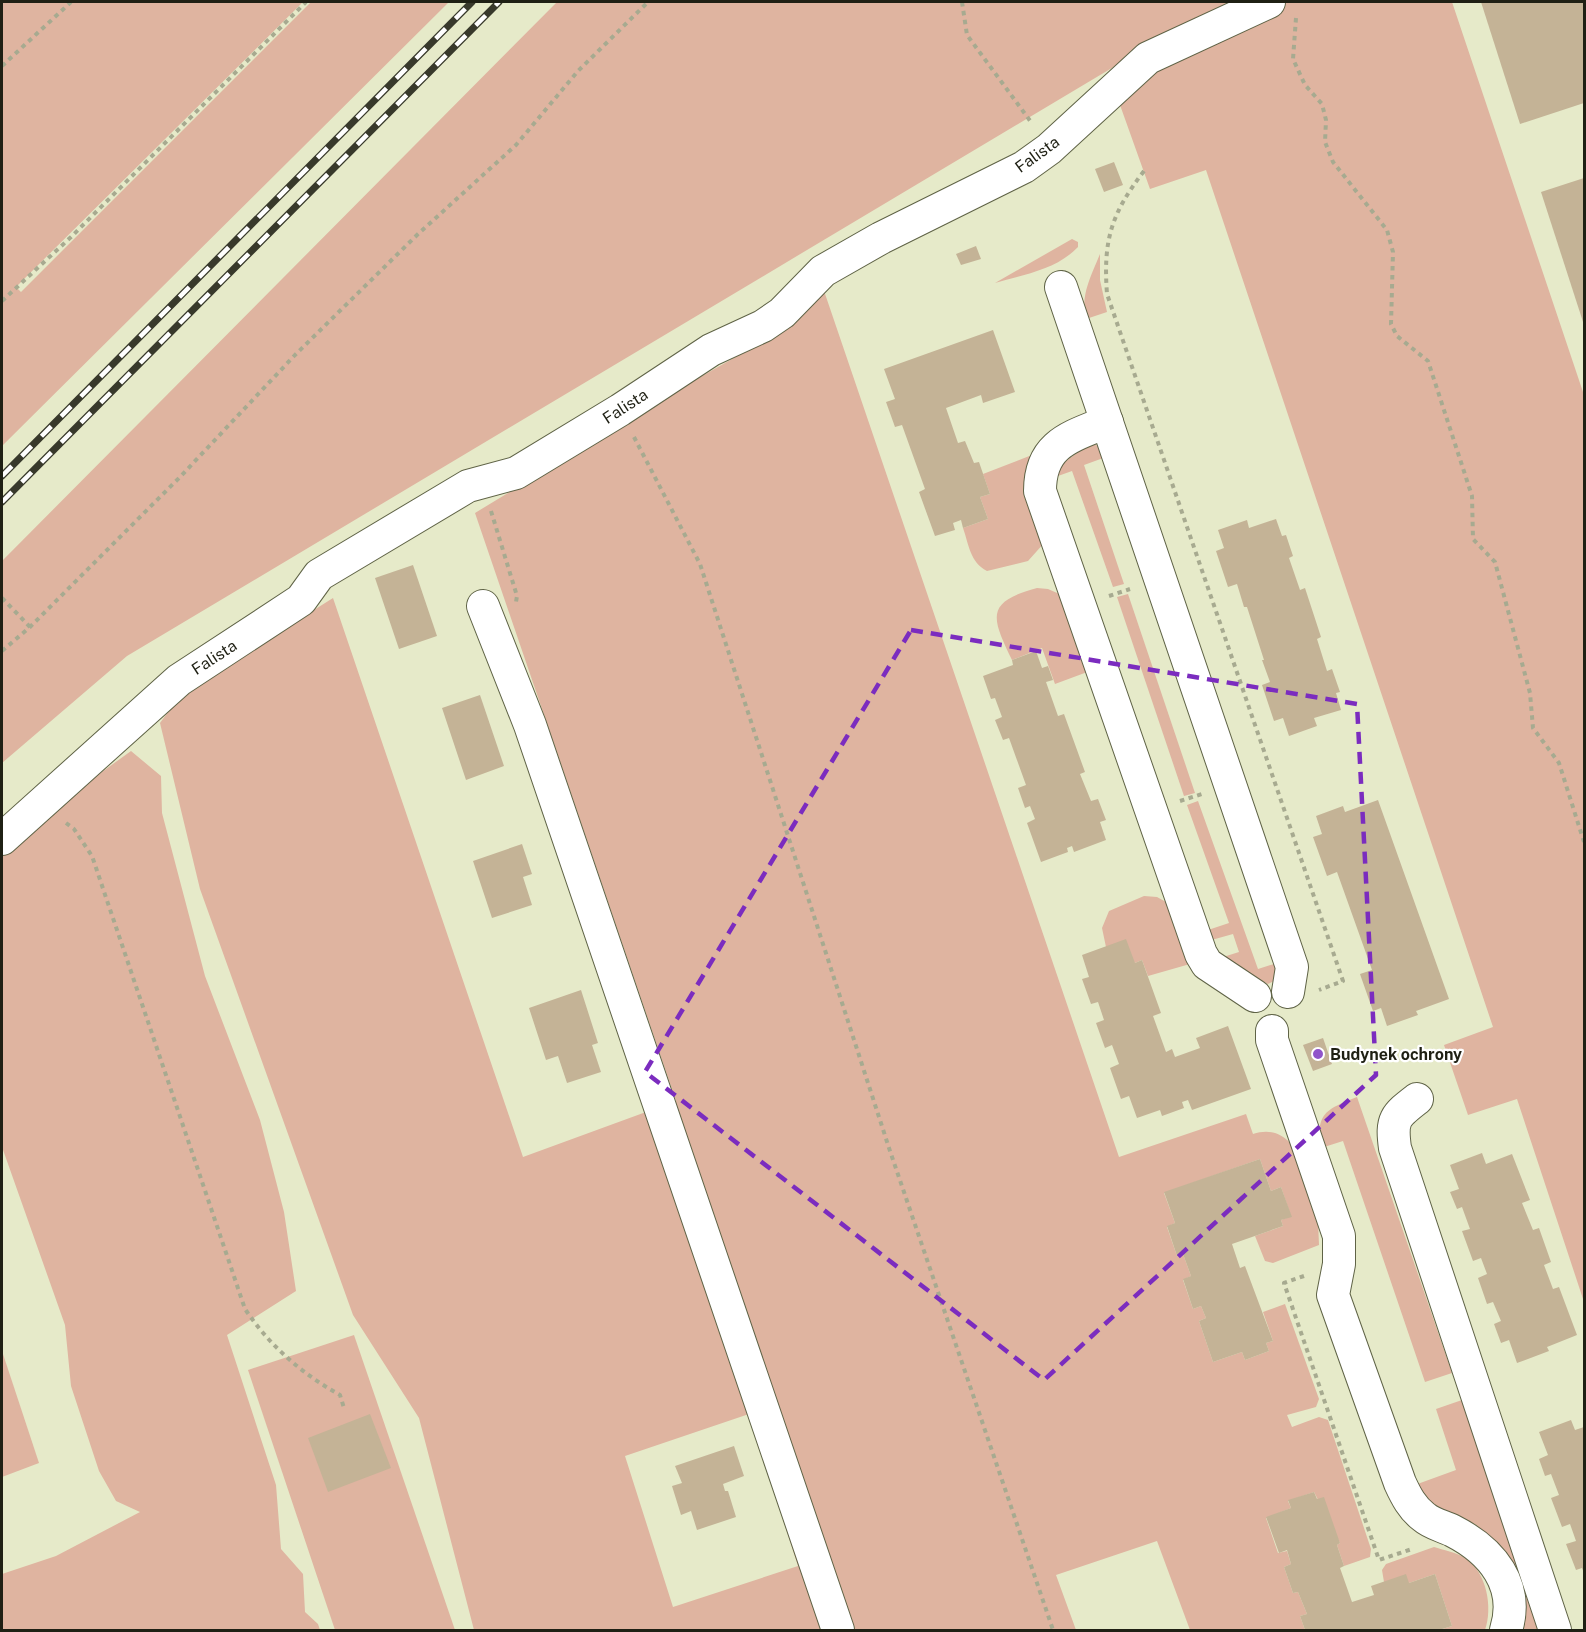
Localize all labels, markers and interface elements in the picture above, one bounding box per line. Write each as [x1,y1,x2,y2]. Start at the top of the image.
street label: Falista [1012,132,1063,177]
street label: Falista [599,385,651,428]
street label: Falista [188,636,240,679]
place label: Budynek ochrony [1330,1045,1462,1064]
marker: Budynek ochrony [1311,1047,1325,1061]

